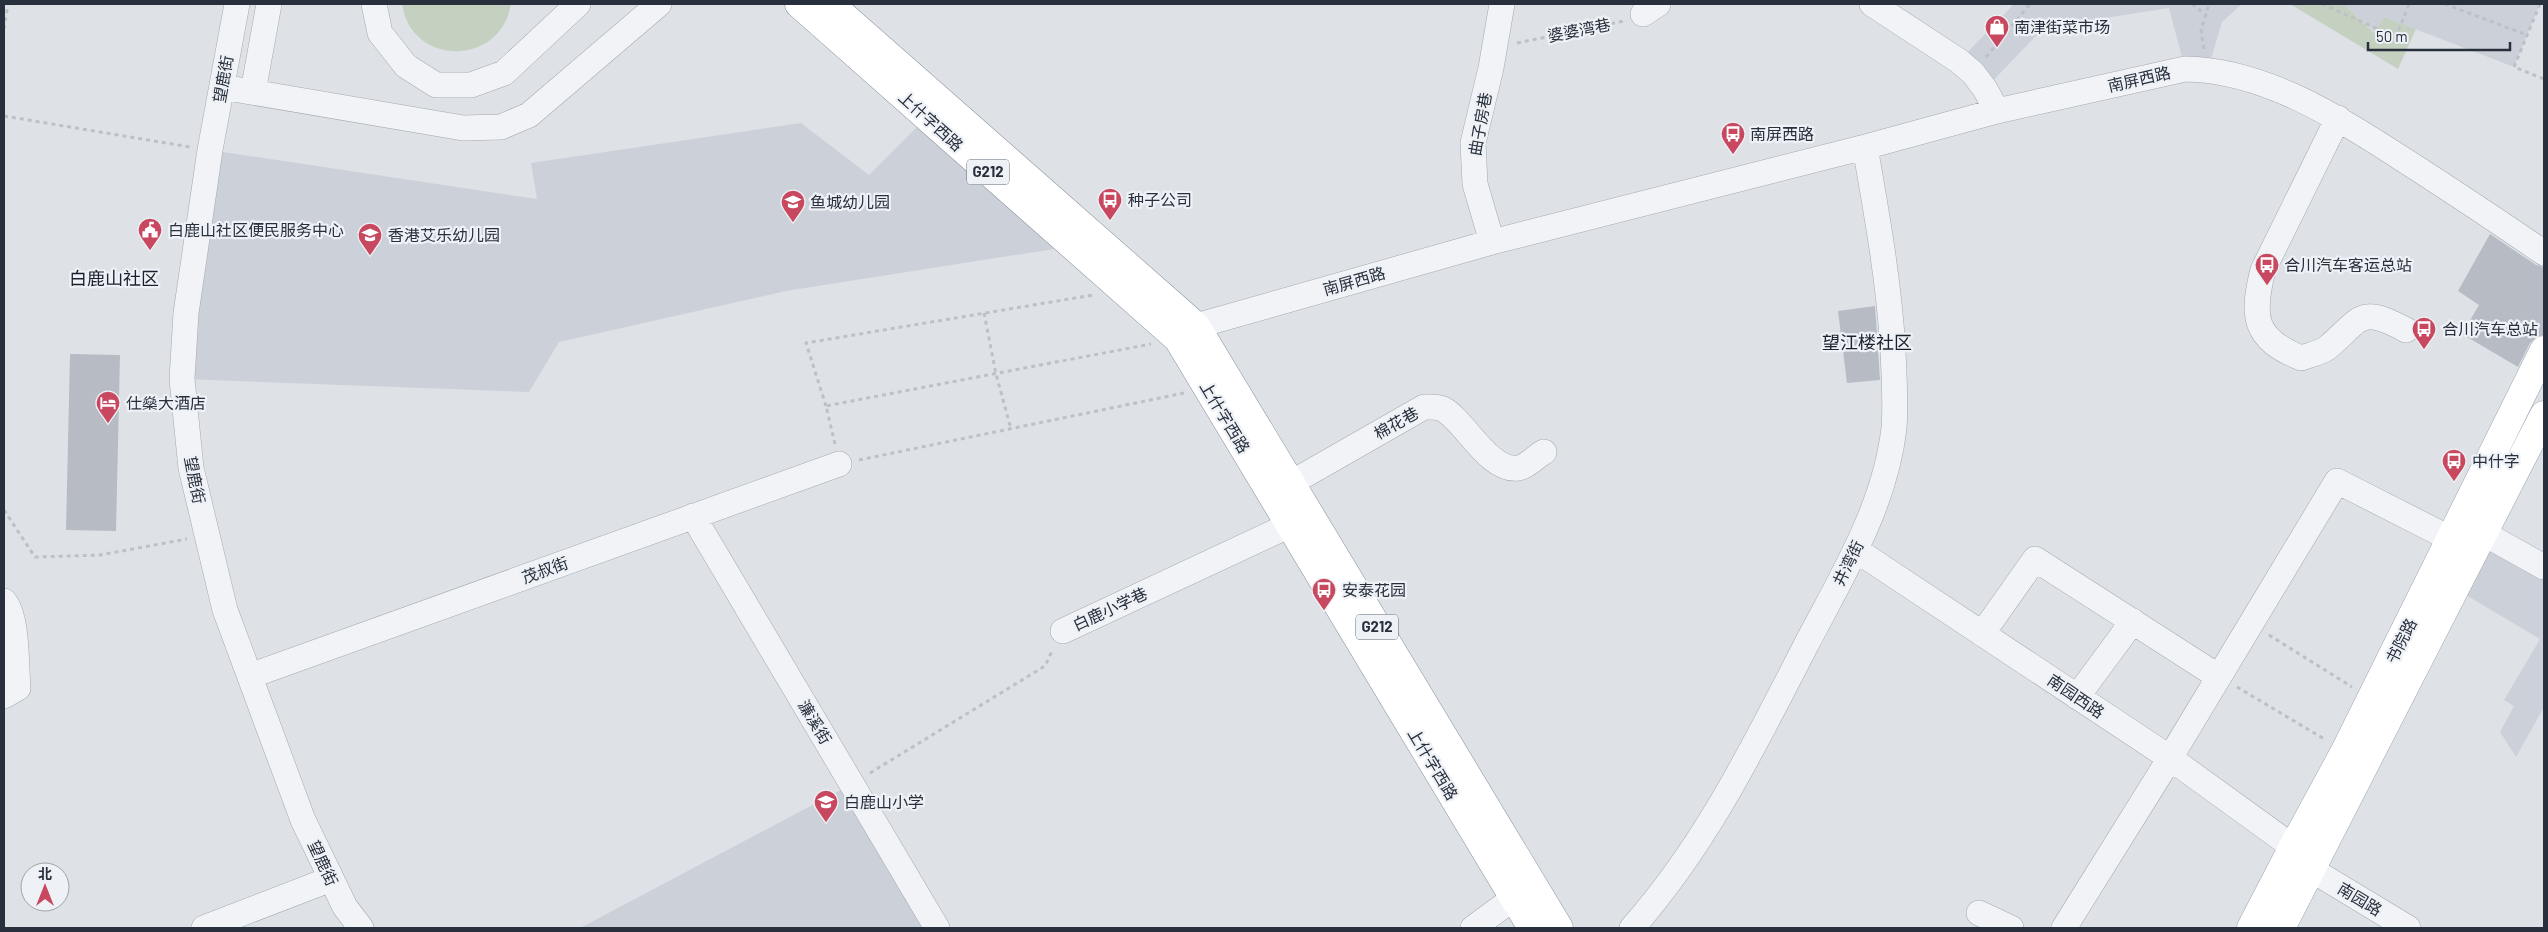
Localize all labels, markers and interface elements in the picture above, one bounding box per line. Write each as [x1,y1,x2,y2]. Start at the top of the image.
street label: 婆婆湾巷 [1546,14,1612,45]
shop icon: 南津街菜市场 [1984,14,2010,48]
place label: 南津街菜市场 [2014,17,2110,36]
scale bar [2368,20,2510,52]
text: 50 m [2376,27,2408,45]
street label: 望鹿街 [209,54,236,104]
street label: 南屏西路 [2106,62,2172,95]
street label: 上什字西路 [895,87,967,154]
street label: 曲子房巷 [1465,91,1494,157]
bus stop icon: 南屏西路 [1720,121,1746,155]
place label: 南屏西路 [1750,124,1814,143]
road number: G212 [967,160,1009,184]
bus stop icon: 种子公司 [1097,187,1123,221]
school or university icon: 鱼城幼儿园 [780,189,806,223]
place label: 种子公司 [1128,190,1192,209]
place label: 鱼城幼儿园 [810,192,890,211]
public building icon: 白鹿山社区便民服务中心 [137,217,163,251]
place label: 白鹿山社区便民服务中心 [168,220,344,239]
school or university icon: 香港艾乐幼儿园 [357,222,383,256]
place label: 香港艾乐幼儿园 [388,225,500,244]
bus stop icon: 合川汽车客运总站 [2254,252,2280,286]
place label: 合川汽车客运总站 [2284,255,2412,274]
street label: 南屏西路 [1320,263,1387,298]
district label: 白鹿山社区 [69,267,159,289]
bus stop icon: 合川汽车总站 [2411,316,2437,350]
place label: 合川汽车总站 [2442,319,2538,338]
district label: 望江楼社区 [1822,331,1912,353]
street label: 上什字西路 [1197,378,1254,456]
hotel icon: 仕燊大酒店 [95,390,121,424]
place label: 仕燊大酒店 [126,393,206,412]
street label: 棉花巷 [1370,403,1421,443]
bus stop icon: 中什字 [2441,448,2467,482]
place label: 中什字 [2472,451,2520,470]
street label: 望鹿街 [182,455,209,505]
street label: 井湾街 [1828,537,1867,589]
street label: 茂叔街 [519,552,571,587]
bus stop icon: 安泰花园 [1311,577,1337,611]
place label: 安泰花园 [1342,580,1406,599]
street label: 白鹿小学巷 [1070,583,1150,634]
road number: G212 [1356,614,1398,640]
street label: 书院路 [2381,615,2420,666]
street label: 南园西路 [2044,670,2108,721]
street label: 濂溪街 [795,696,836,747]
street label: 上什字西路 [1405,725,1462,803]
school or university icon: 白鹿山小学 [813,789,839,823]
place label: 白鹿山小学 [844,792,924,811]
street label: 望鹿街 [305,837,342,889]
north arrow [20,862,70,912]
text: 北 [38,865,52,882]
street label: 南园路 [2335,878,2386,919]

